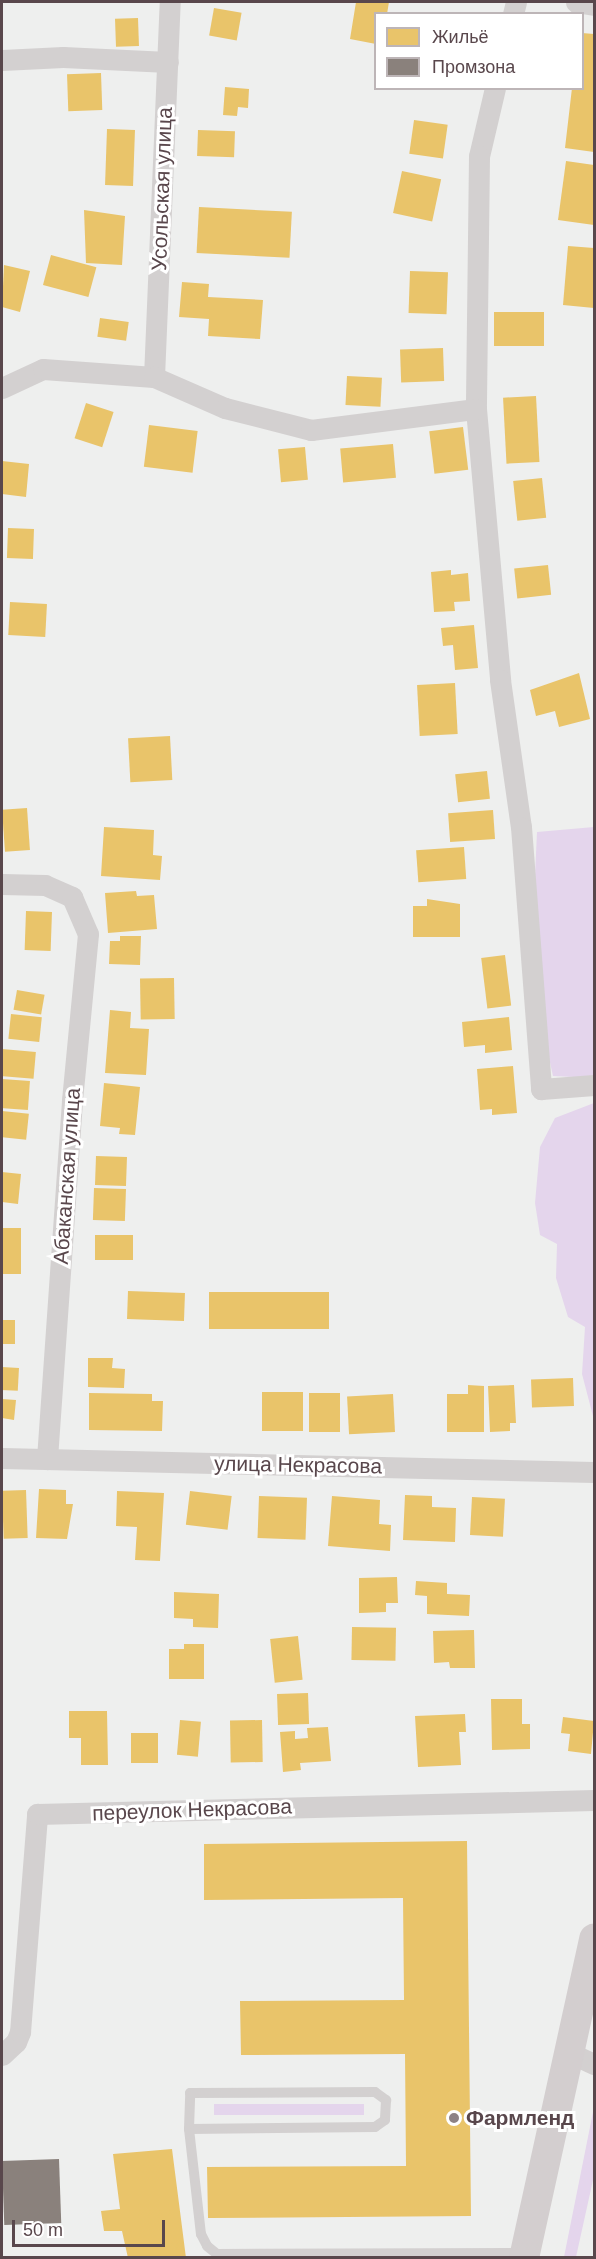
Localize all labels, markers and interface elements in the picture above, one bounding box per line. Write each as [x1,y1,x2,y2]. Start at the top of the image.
legend [374,12,584,90]
text: Жильё [432,27,489,47]
text: Промзона [432,57,515,77]
street label: Усольская улица [147,107,177,271]
street label: Абаканская улица [48,1087,86,1265]
street label: улица Некрасова [214,1451,382,1479]
street label: переулок Некрасова [92,1794,292,1826]
place label: Фармленд [466,2105,574,2131]
marker: Фармленд [447,2111,461,2125]
scale bar [15,2208,168,2246]
text: 50 m [23,2220,63,2240]

